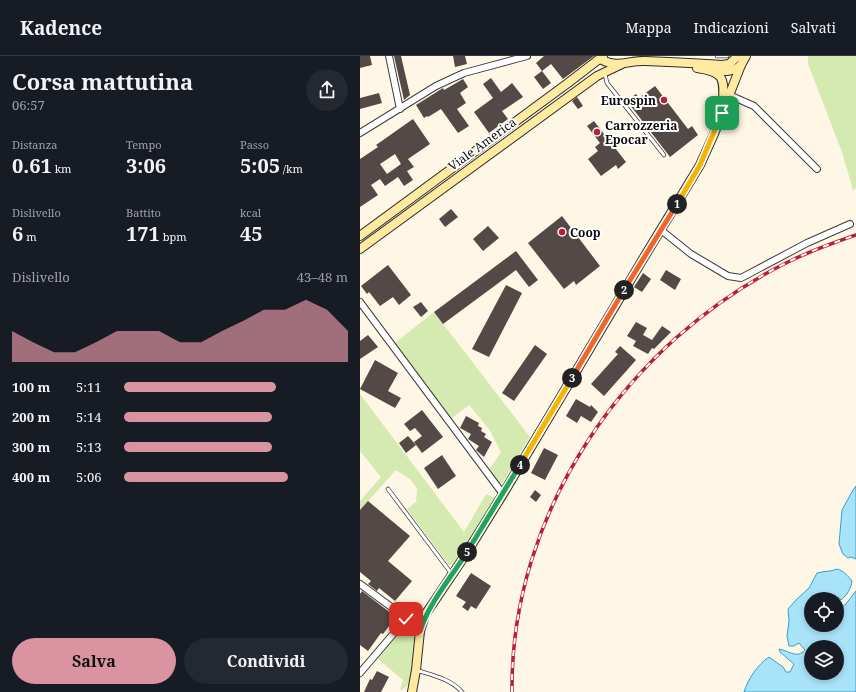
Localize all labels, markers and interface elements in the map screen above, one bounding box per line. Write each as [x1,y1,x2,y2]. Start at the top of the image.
text: Kadence [20,15,102,41]
text: Mappa [625,18,672,37]
text: Indicazioni [694,18,769,37]
text: Salvati [791,18,836,37]
text: Corsa mattutina [12,66,193,96]
button: share [306,69,348,111]
place label: Eurospin [601,92,656,109]
marker: Eurospin [659,95,669,105]
text: 06:57 [12,96,45,114]
pin [705,96,739,130]
icon: arrive [711,102,733,124]
street label: Viale America [445,113,520,174]
place label: Carrozzeria Epocar [605,117,677,148]
marker: Carrozzeria Epocar [592,127,602,137]
text: Distanza [12,137,57,152]
text: Tempo [126,137,162,152]
text: Passo [240,137,269,152]
text: 0.61 [12,152,52,179]
text: 3:06 [126,152,166,179]
text: 5:05 [240,152,280,179]
text: km [52,161,71,176]
text: /km [280,161,303,176]
pin: 1 [667,194,687,214]
text: 1 [674,196,680,211]
text: Dislivello [12,205,61,220]
text: Battito [126,205,161,220]
text: kcal [240,205,261,220]
text: 6 [12,220,23,247]
text: 171 [126,220,160,247]
text: 45 [240,220,263,247]
place label: Coop [570,224,601,241]
marker: Coop [557,227,567,237]
text: m [23,229,37,244]
text: bpm [160,229,187,244]
text: Dislivello [12,268,70,286]
text: 43–48 m [297,268,348,286]
pin: 2 [614,280,634,300]
text: 2 [621,282,627,297]
pin: 3 [562,368,582,388]
text: 3 [569,370,575,385]
text: 100 m [12,378,50,396]
text: 5:11 [76,378,102,396]
text: 200 m [12,408,50,426]
text: 5:14 [76,408,102,426]
text: 300 m [12,438,50,456]
text: 5:13 [76,438,102,456]
pin: 4 [510,455,530,475]
text: 4 [517,457,523,472]
text: 400 m [12,468,50,486]
text: 5:06 [76,468,102,486]
pin: 5 [457,542,477,562]
text: 5 [464,544,470,559]
map controls [804,592,844,680]
button: locate [804,592,844,632]
pin [389,602,423,636]
icon: check [395,608,417,630]
button: Salva [12,638,176,684]
button: Condividi [184,638,348,684]
button: layers [804,640,844,680]

